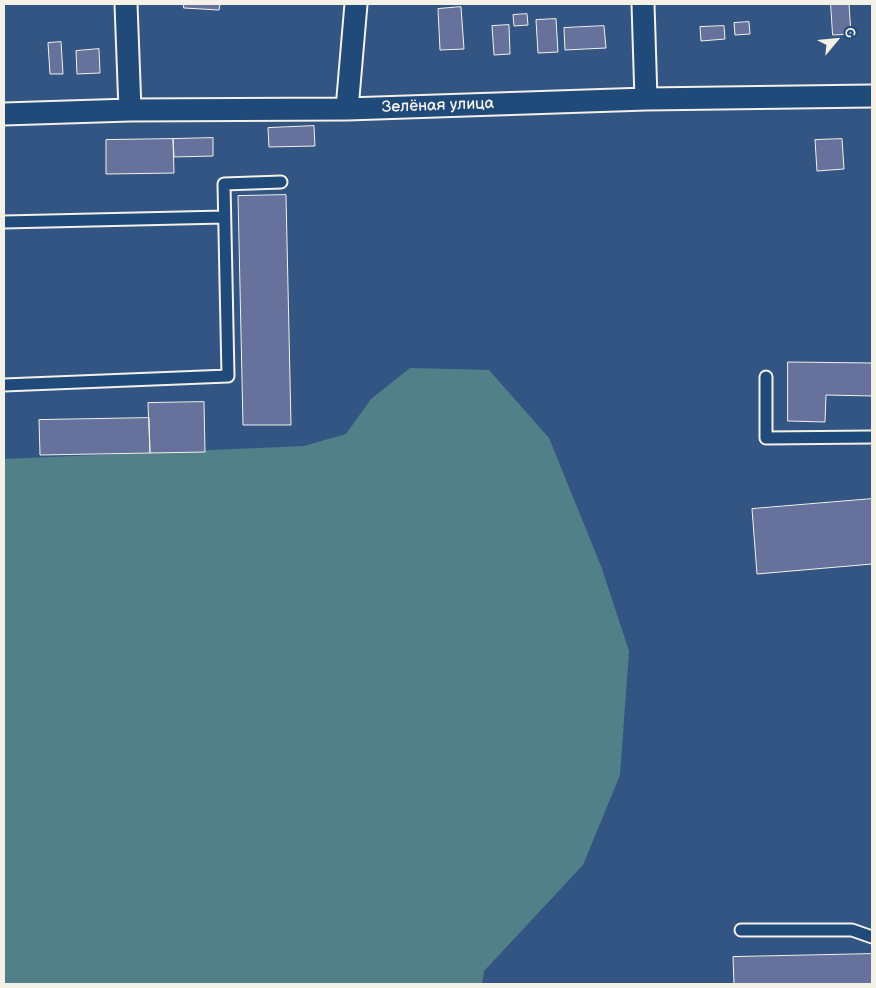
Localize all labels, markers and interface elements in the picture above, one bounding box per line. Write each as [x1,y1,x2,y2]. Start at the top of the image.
north arrow [811,15,861,65]
text: С [840,24,859,41]
street label: Зелёная улица [382,94,494,118]

